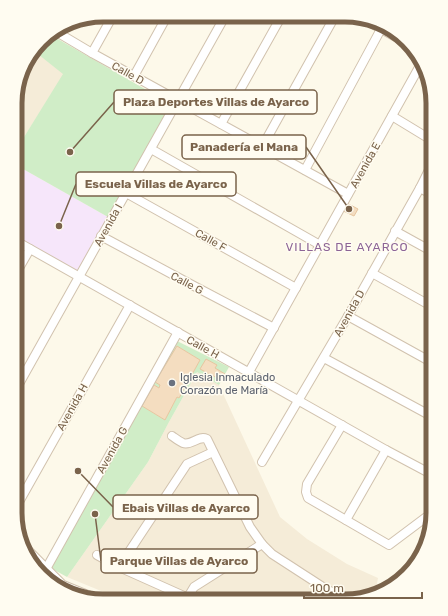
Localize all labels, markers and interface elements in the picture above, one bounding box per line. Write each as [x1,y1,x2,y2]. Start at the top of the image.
street label: Calle D [109,59,146,88]
callout: Plaza Deportes Villas de Ayarco [114,90,317,114]
text: Plaza Deportes Villas de Ayarco [123,95,309,109]
callout: Panadería el Mana [182,135,306,159]
text: Panadería el Mana [190,140,298,154]
street label: Avenida E [348,140,383,190]
callout: Escuela Villas de Ayarco [76,172,236,196]
text: Escuela Villas de Ayarco [85,177,227,191]
street label: Avenida I [91,202,125,249]
street label: Calle F [193,227,229,254]
district label: VILLAS DE AYARCO [285,240,409,254]
street label: Calle G [168,269,205,297]
street label: Avenida D [331,288,368,339]
street label: Calle H [184,333,221,362]
place label: Iglesia Inmaculado Corazón de María [180,371,275,397]
marker: Iglesia Inmaculado Corazón de María [167,378,177,388]
street label: Avenida H [54,382,91,433]
street label: Avenida G [94,425,131,476]
callout: Ebais Villas de Ayarco [113,495,258,519]
text: Ebais Villas de Ayarco [122,501,250,515]
callout: Parque Villas de Ayarco [101,549,257,573]
text: Parque Villas de Ayarco [110,554,248,568]
scale bar [304,574,422,600]
text: 100 m [310,581,344,595]

